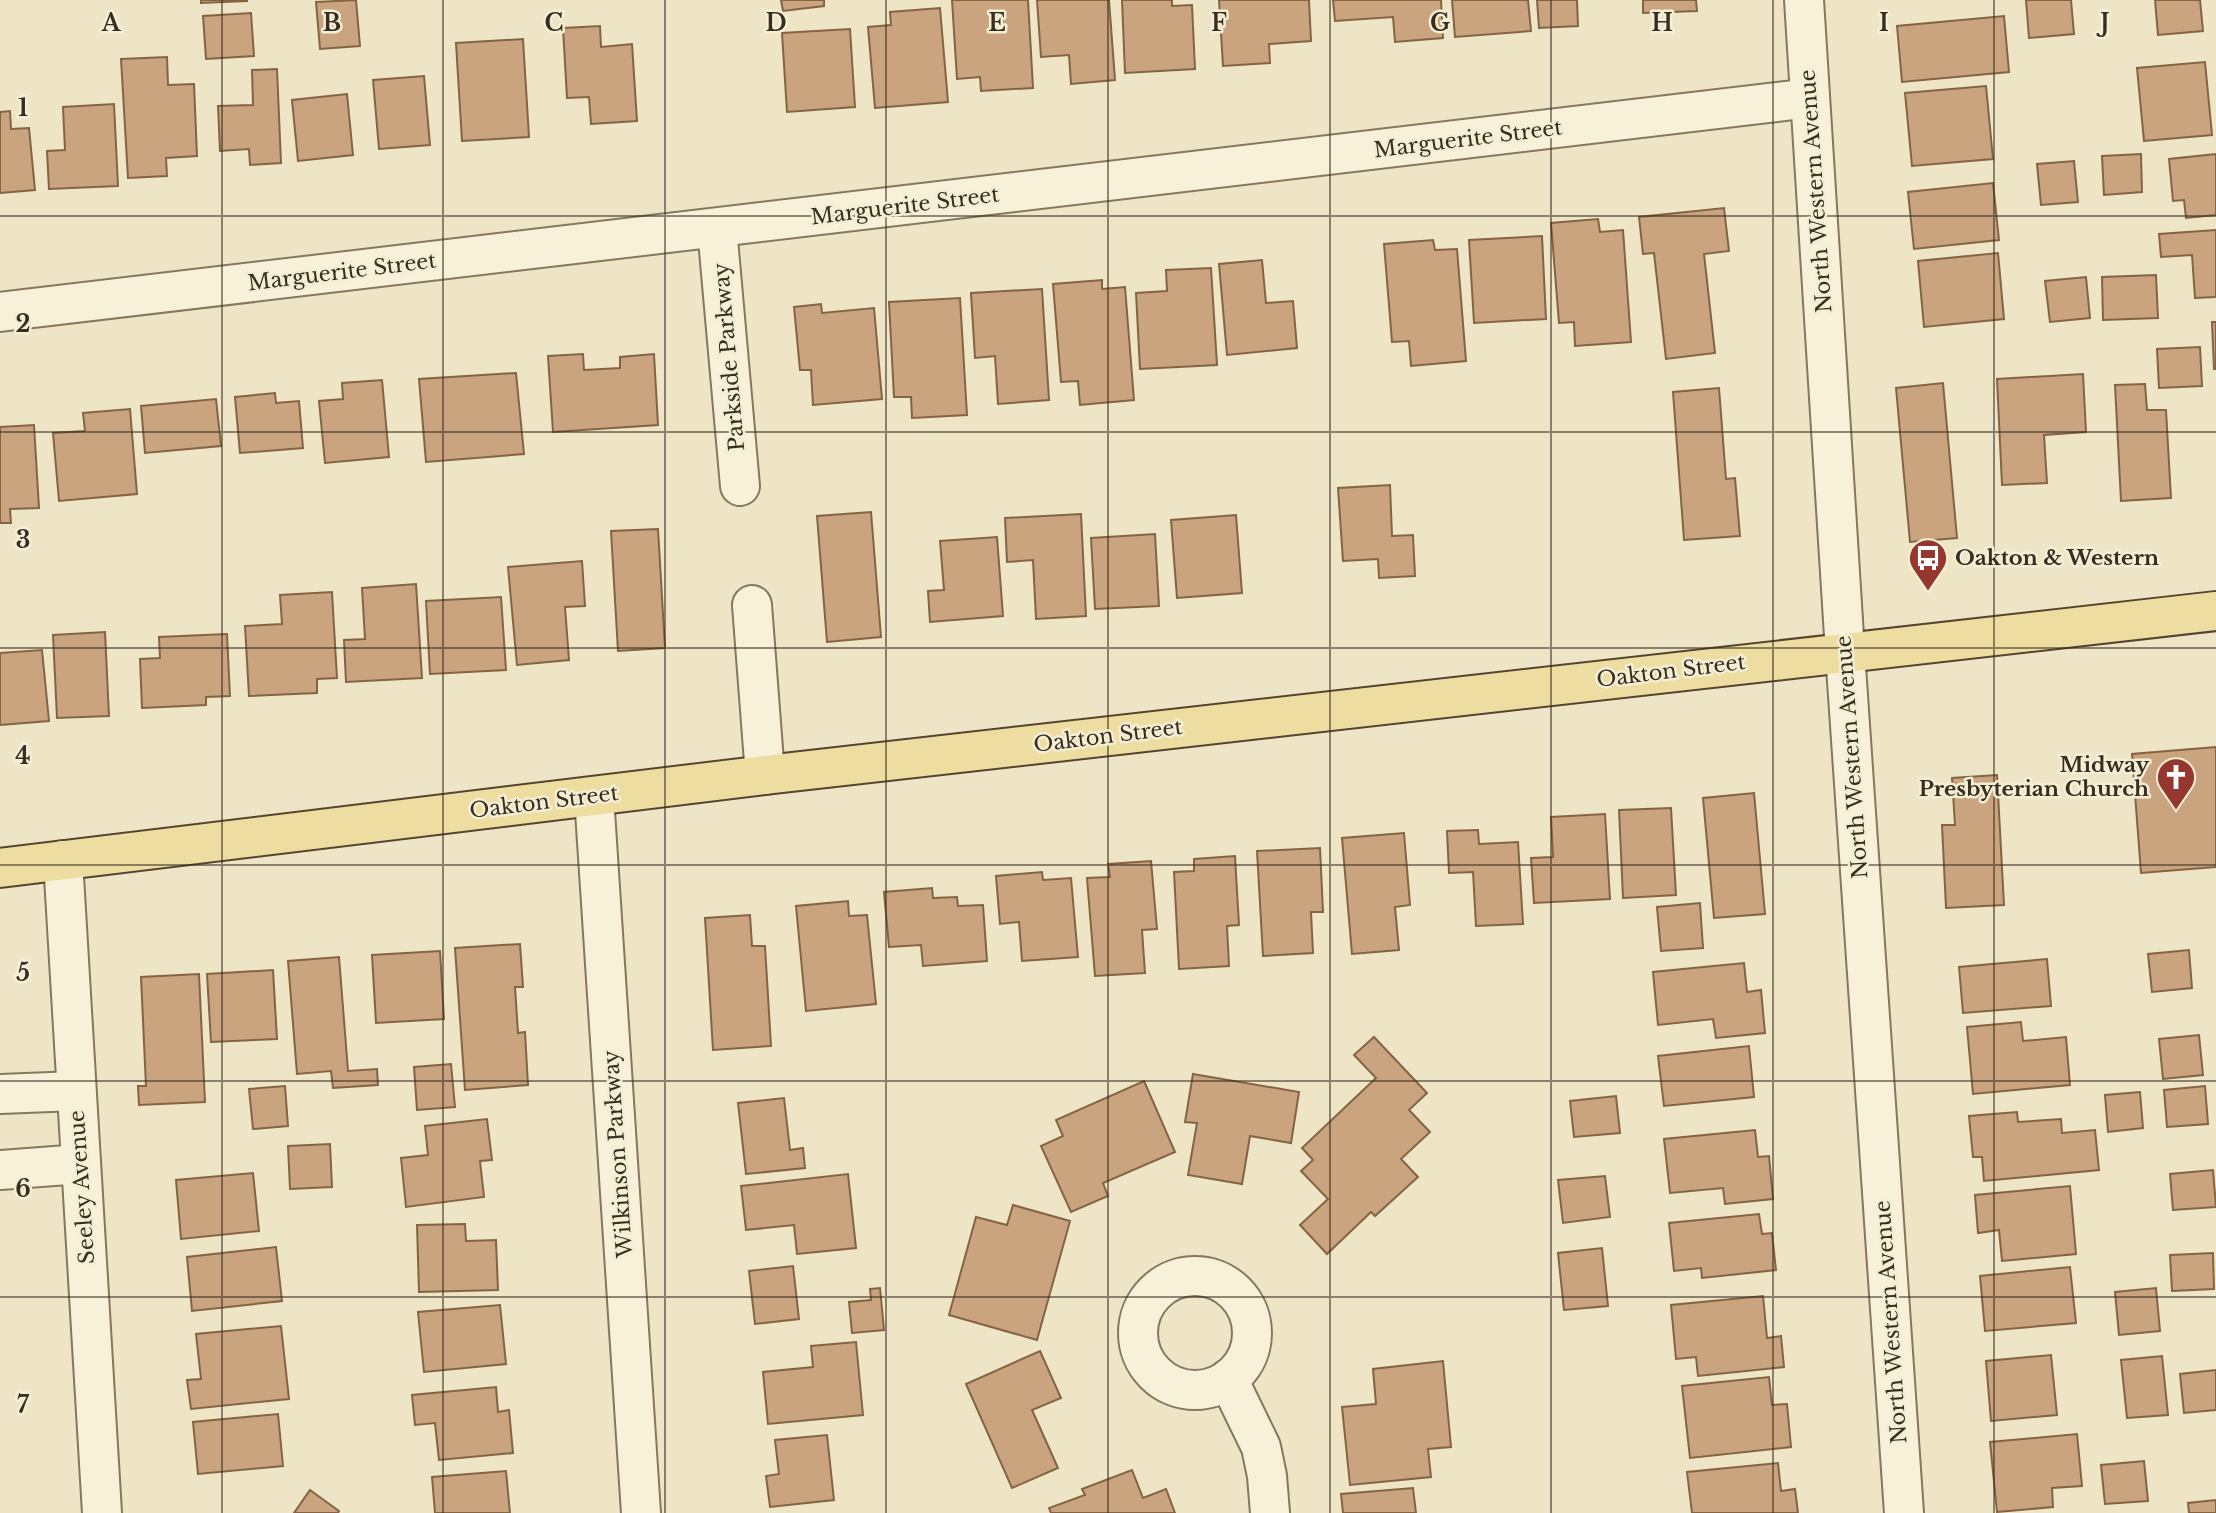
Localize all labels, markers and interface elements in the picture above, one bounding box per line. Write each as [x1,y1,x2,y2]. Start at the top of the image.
text: A [101,9,122,37]
text: B [323,9,341,37]
text: C [545,9,563,37]
text: D [765,9,787,37]
text: E [988,9,1006,37]
text: F [1211,9,1227,37]
text: G [1430,9,1450,37]
text: H [1651,9,1673,37]
text: I [1879,9,1889,37]
text: J [2096,9,2110,37]
street label: North Western Avenue [1795,68,1837,314]
text: 1 [18,94,28,122]
street label: Marguerite Street [1372,115,1564,163]
street label: Marguerite Street [809,182,1001,230]
street label: Marguerite Street [246,248,438,296]
street label: Parkside Parkway [708,261,750,452]
text: 2 [16,310,30,338]
text: 3 [16,526,30,554]
bus stop icon: Oakton & Western [1907,537,1949,592]
place label: Oakton & Western [1955,545,2159,571]
street label: North Western Avenue [1831,634,1873,880]
street label: Oakton Street [1595,649,1747,693]
street label: Oakton Street [1032,714,1184,758]
text: 4 [15,742,31,770]
place label: Midway Presbyterian Church [1919,752,2149,802]
church icon: Midway Presbyterian Church [2155,756,2197,811]
street label: Oakton Street [468,780,620,824]
text: 5 [16,959,30,987]
street label: Wilkinson Parkway [598,1049,638,1260]
street label: Seeley Avenue [64,1109,100,1265]
text: 6 [15,1175,31,1203]
street label: North Western Avenue [1870,1199,1912,1445]
text: 7 [17,1391,30,1419]

